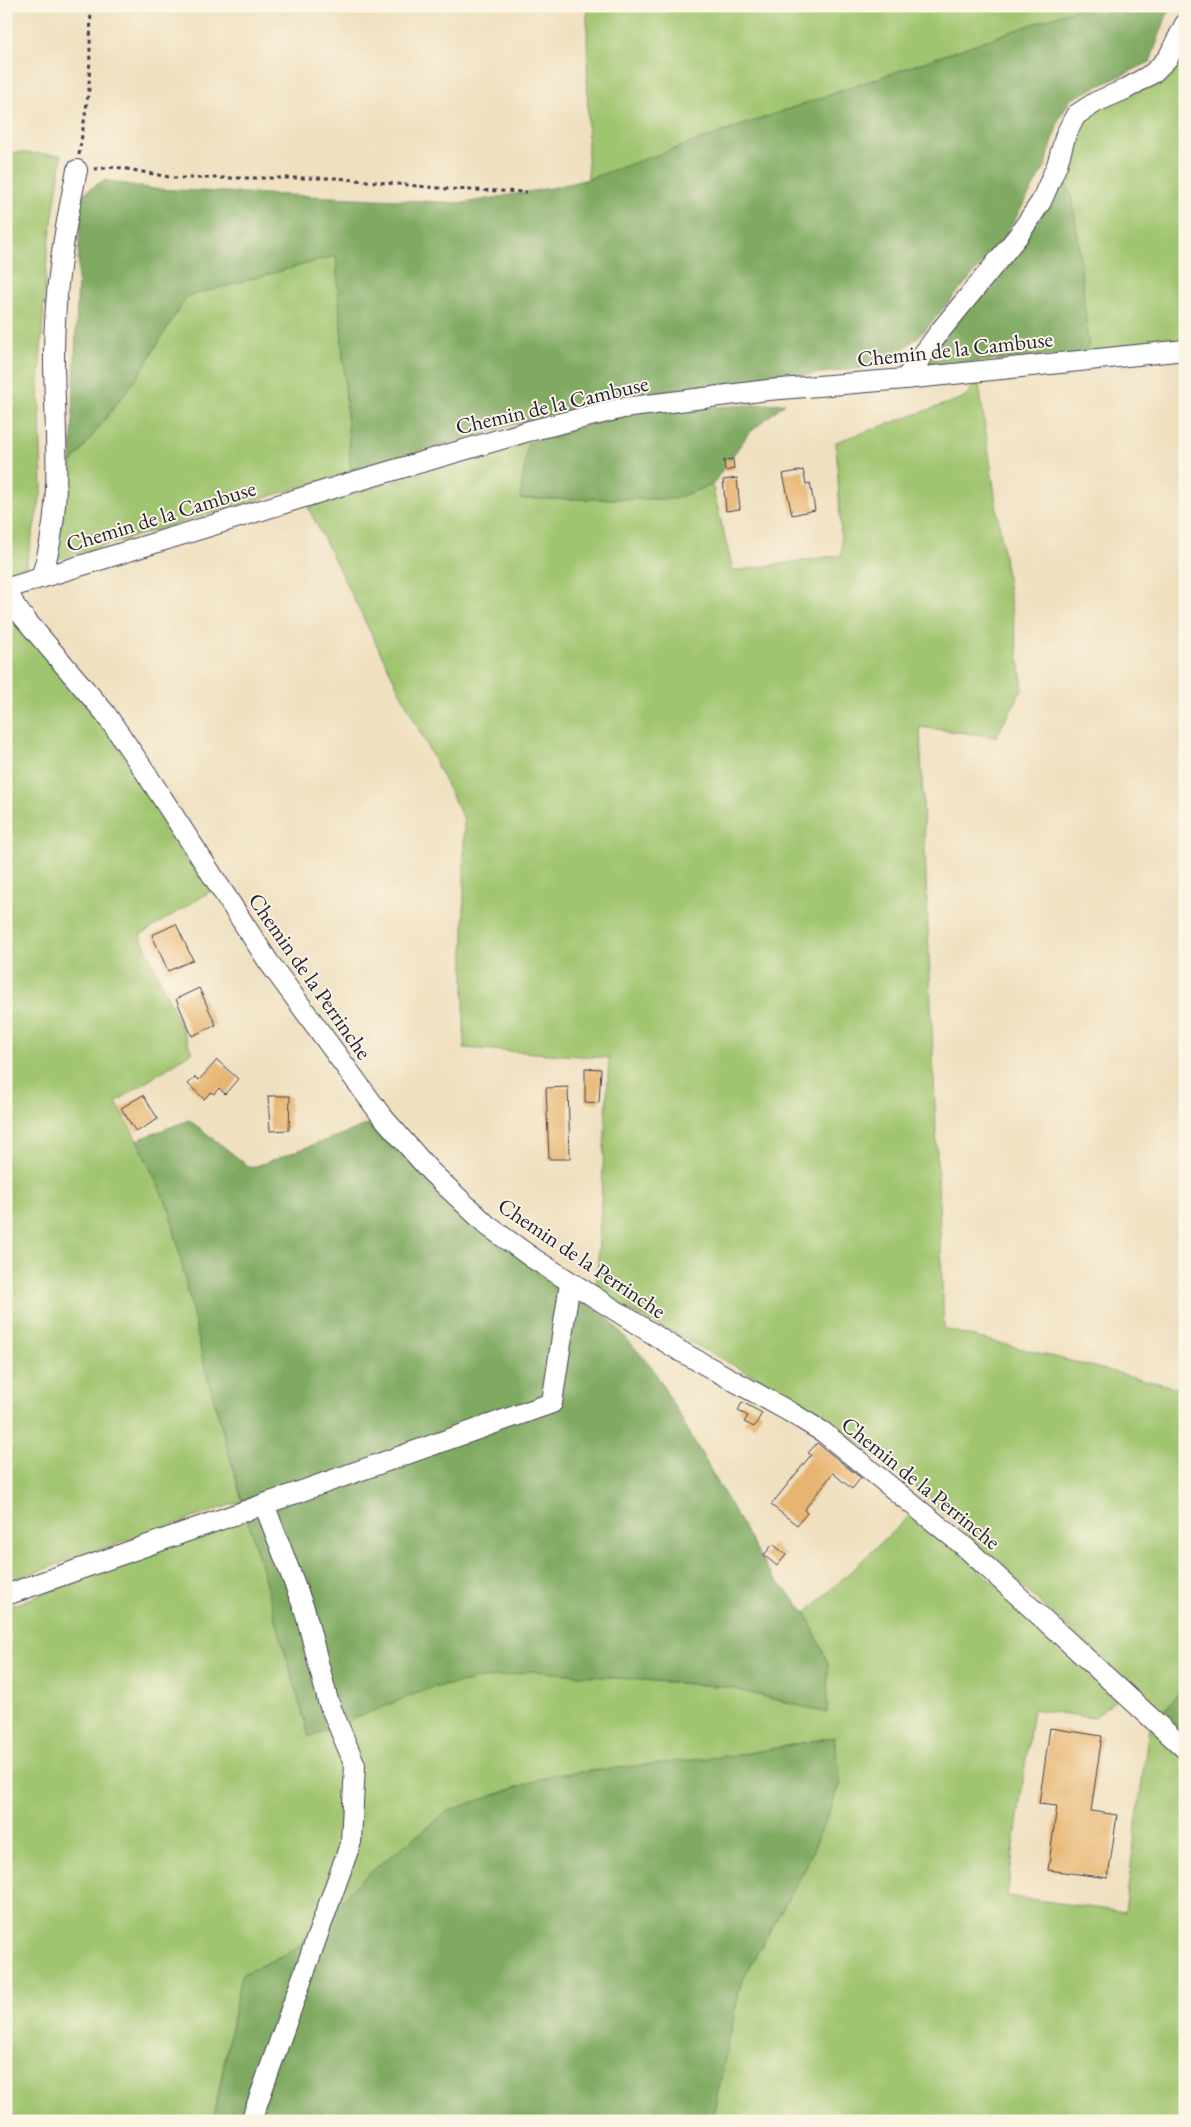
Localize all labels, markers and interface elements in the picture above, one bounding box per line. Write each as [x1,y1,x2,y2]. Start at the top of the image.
street label: Chemin de la Cambuse [856,324,1055,374]
street label: Chemin de la Cambuse [453,369,652,441]
street label: Chemin de la Cambuse [63,473,260,559]
street label: Chemin de la Perrinche [242,887,379,1065]
street label: Chemin de la Perrinche [492,1191,672,1325]
street label: Chemin de la Perrinche [835,1410,1007,1556]

